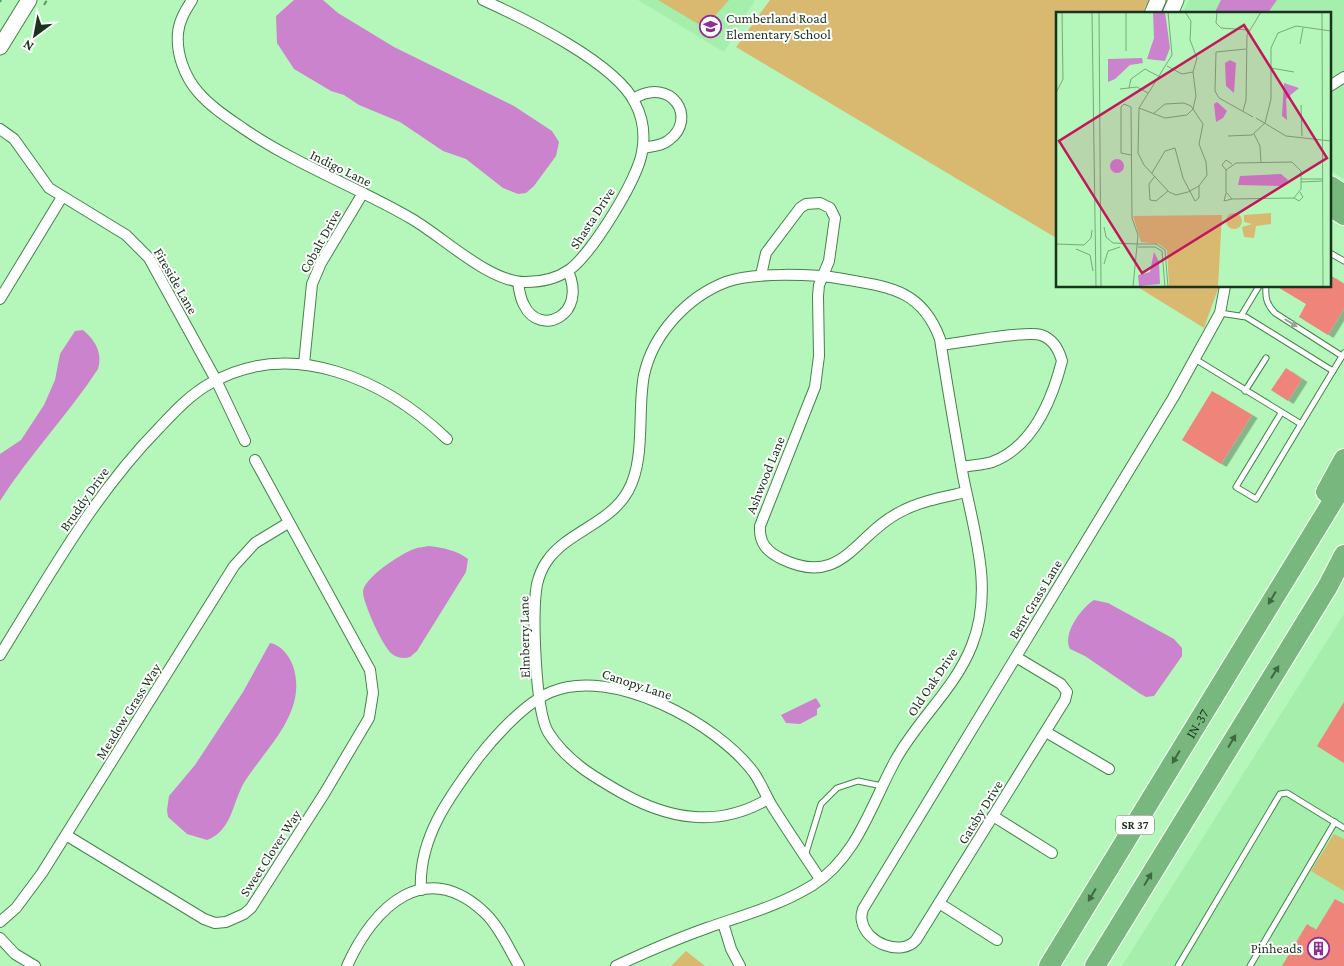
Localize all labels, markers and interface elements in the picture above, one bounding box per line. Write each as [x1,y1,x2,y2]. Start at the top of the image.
north arrow [10,10,60,60]
place label: Cumberland Road Elementary School [726,10,831,42]
inset map [1056,12,1332,288]
school or university icon: Cumberland Road Elementary School [698,14,722,38]
text: N [19,36,36,55]
street label: Indigo Lane [308,146,374,190]
street label: Shasta Drive [566,184,618,252]
street label: Cobalt Drive [296,206,344,276]
street label: Fireside Lane [151,245,201,317]
one-way arrow [1284,319,1297,328]
street label: Ashwood Lane [742,434,788,516]
street label: Bruddy Drive [56,464,112,534]
street label: Bent Grass Lane [1005,557,1065,641]
one-way arrow [1268,592,1277,605]
street label: Elmberry Lane [515,596,533,678]
street label: Old Oak Drive [903,645,961,719]
street label: Meadow Grass Way [92,660,164,762]
street label: Canopy Lane [600,665,674,703]
one-way arrow [1270,665,1279,678]
street label: IN-37 [1182,706,1212,741]
one-way arrow [1228,734,1237,747]
one-way arrow [1172,750,1181,763]
street label: Gatsby Drive [954,777,1006,847]
street label: Sweet Clover Way [236,806,304,899]
road number: SR 37 [1116,816,1154,834]
one-way arrow [1143,873,1152,886]
one-way arrow [1088,889,1097,902]
building icon: Pinheads [1306,936,1330,960]
place label: Pinheads [1251,940,1302,956]

